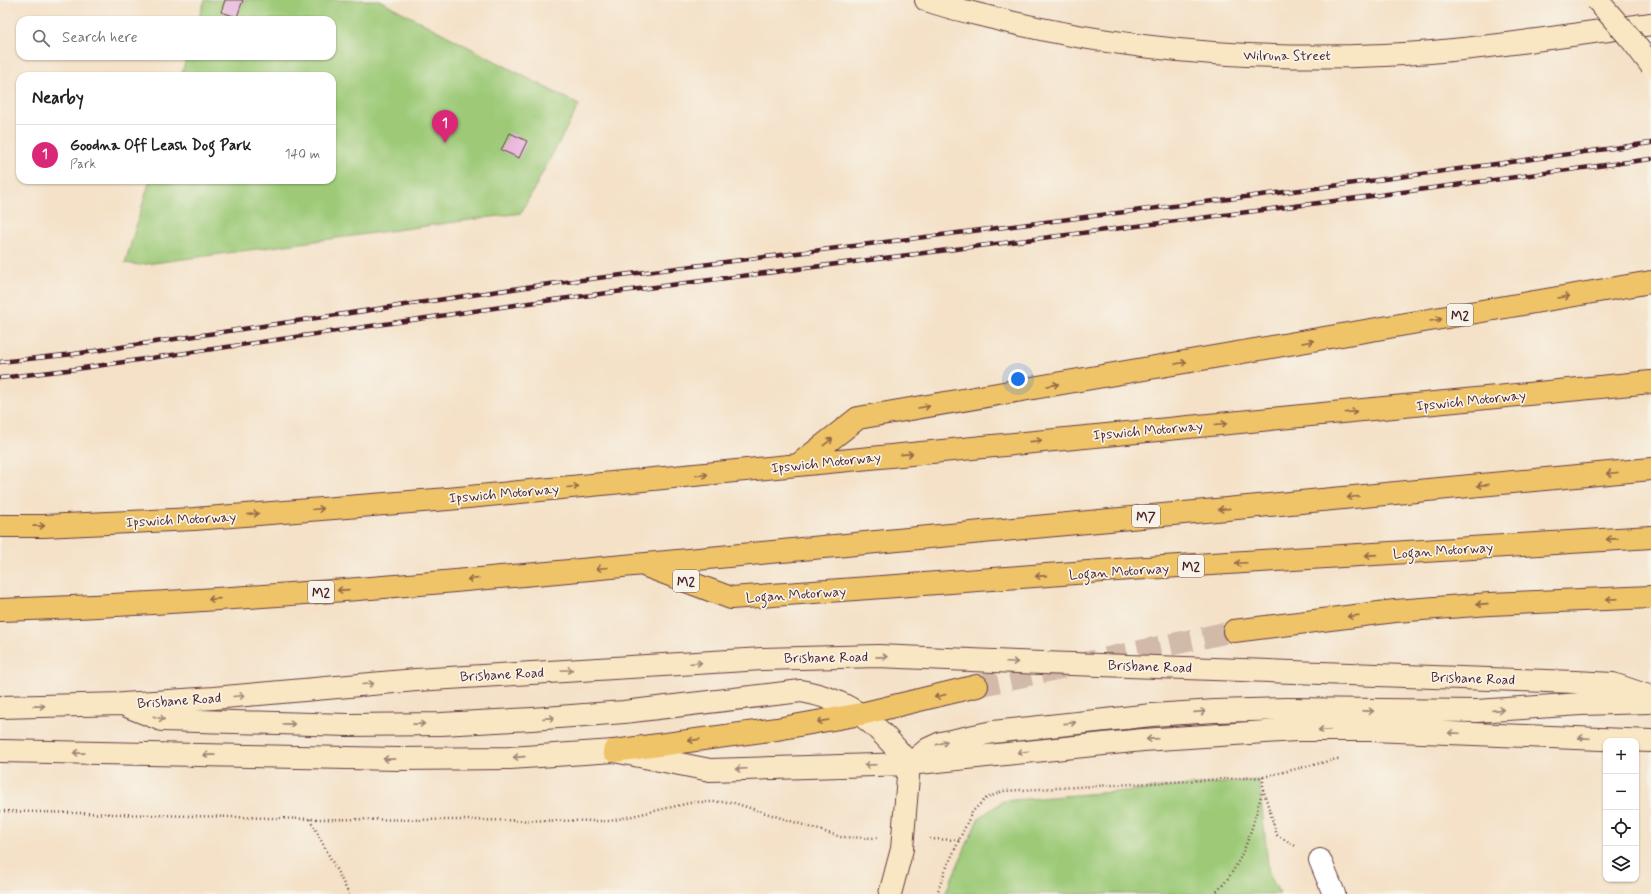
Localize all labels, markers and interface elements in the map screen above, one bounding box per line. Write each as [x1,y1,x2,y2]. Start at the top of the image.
search box [16,16,336,60]
icon: search [30,27,52,49]
text: Search here [62,28,138,48]
street label: Wilruna Street [1243,47,1331,65]
text: Nearby [32,87,84,109]
pin: 1 [432,110,458,143]
text: Goodna Off Leash Dog Park [70,136,251,156]
text: 1 [42,146,48,163]
text: 140 m [285,146,320,163]
text: Park [70,156,96,173]
one-way arrow [1557,293,1570,301]
road number: M2 [1447,304,1473,326]
one-way arrow [1429,315,1442,323]
one-way arrow [1301,338,1314,346]
one-way arrow [1174,359,1187,367]
your location [1008,369,1028,389]
one-way arrow [1046,381,1059,389]
street label: Ipswich Motorway [1415,386,1527,416]
one-way arrow [917,403,930,411]
one-way arrow [1344,408,1357,415]
street label: Ipswich Motorway [1092,417,1204,445]
one-way arrow [1214,420,1227,427]
one-way arrow [823,437,834,446]
one-way arrow [1029,437,1042,445]
street label: Ipswich Motorway [770,448,882,478]
one-way arrow [900,450,913,458]
one-way arrow [1606,469,1619,477]
one-way arrow [695,471,708,478]
street label: Ipswich Motorway [448,480,560,508]
one-way arrow [1477,482,1490,489]
one-way arrow [566,484,579,491]
one-way arrow [1347,493,1360,501]
one-way arrow [311,505,324,512]
road number: M7 [1132,505,1160,527]
one-way arrow [1218,505,1231,513]
street label: Ipswich Motorway [125,508,237,532]
one-way arrow [246,511,259,518]
one-way arrow [32,522,45,529]
one-way arrow [1606,536,1619,543]
street label: Logan Motorway [1392,539,1494,565]
one-way arrow [1365,551,1378,559]
road number: M2 [1178,555,1204,577]
one-way arrow [1235,559,1248,566]
street label: Logan Motorway [1068,560,1170,586]
one-way arrow [596,564,609,572]
road number: M2 [673,570,699,592]
one-way arrow [1035,573,1048,580]
one-way arrow [467,575,480,583]
road number: M2 [308,581,334,603]
street label: Logan Motorway [745,583,847,609]
one-way arrow [337,587,350,594]
one-way arrow [1606,595,1619,603]
one-way arrow [208,596,221,603]
one-way arrow [1476,601,1489,608]
one-way arrow [1347,612,1360,620]
street label: Brisbane Road [784,648,868,668]
one-way arrow [875,653,888,660]
street label: Brisbane Road [1108,657,1192,677]
one-way arrow [1005,658,1018,665]
one-way arrow [689,659,702,666]
street label: Brisbane Road [460,664,545,686]
one-way arrow [560,667,573,674]
street label: Brisbane Road [1431,669,1515,689]
one-way arrow [361,680,374,688]
street label: Brisbane Road [136,689,222,713]
one-way arrow [232,692,245,699]
one-way arrow [933,692,946,700]
one-way arrow [32,703,45,710]
one-way arrow [1491,706,1504,714]
one-way arrow [1361,707,1374,715]
one-way arrow [1193,708,1206,715]
one-way arrow [542,714,555,722]
one-way arrow [153,715,166,722]
one-way arrow [817,717,830,725]
one-way arrow [1063,719,1076,726]
one-way arrow [282,720,295,727]
one-way arrow [412,720,425,728]
one-way arrow [1318,726,1331,734]
one-way arrow [1448,729,1461,737]
one-way arrow [1578,734,1591,742]
one-way arrow [688,736,701,744]
one-way arrow [1146,736,1159,743]
map controls [1603,738,1639,882]
button: + [1603,738,1639,774]
one-way arrow [936,739,948,747]
one-way arrow [1017,748,1030,756]
one-way arrow [73,749,86,757]
one-way arrow [203,752,216,759]
one-way arrow [513,754,526,761]
one-way arrow [383,755,396,763]
one-way arrow [864,761,877,768]
one-way arrow [735,765,748,772]
button: − [1603,774,1639,810]
button: locate [1603,810,1639,846]
button: layers [1603,846,1639,882]

